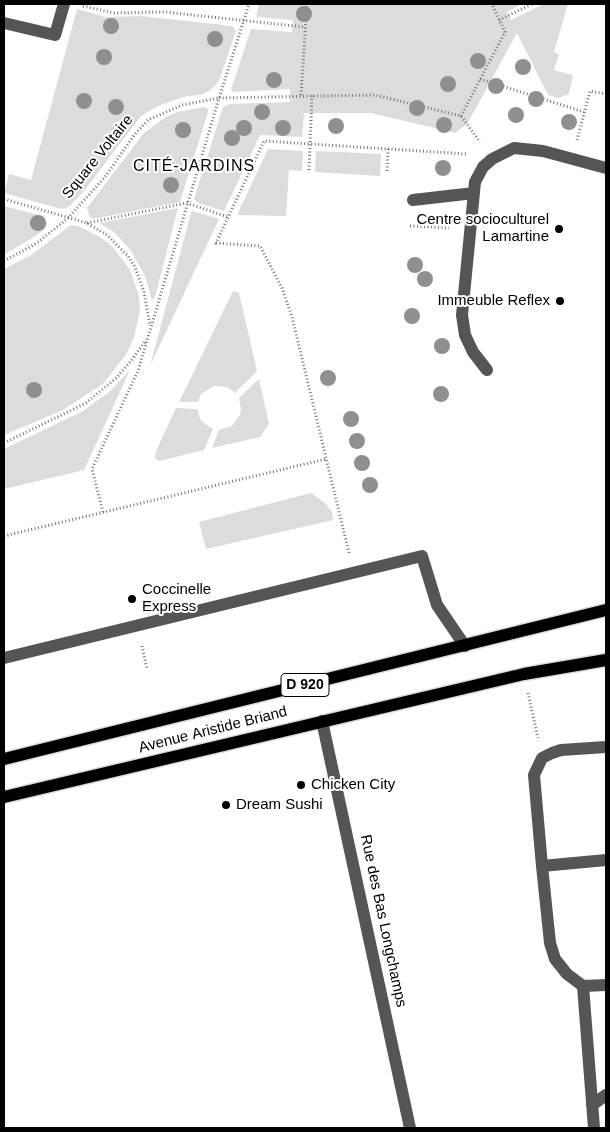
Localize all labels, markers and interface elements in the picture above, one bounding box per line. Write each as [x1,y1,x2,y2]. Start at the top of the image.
street label: Square Voltaire [59,111,137,203]
district label: CITÉ-JARDINS [131,157,257,177]
place label: Centre socioculturel Lamartine [416,211,549,246]
marker: Centre socioculturel Lamartine [553,223,565,235]
place label: Immeuble Reflex [437,292,550,310]
marker: Immeuble Reflex [554,295,566,307]
place label: Coccinelle Express [142,581,211,616]
marker: Coccinelle Express [126,593,138,605]
road number: D 920 [281,674,329,696]
street label: Avenue Aristide Briand [137,703,289,757]
place label: Chicken City [311,776,395,794]
marker: Chicken City [295,779,307,791]
place label: Dream Sushi [236,796,323,814]
marker: Dream Sushi [220,799,232,811]
street label: Rue des Bas Longchamps [356,833,410,1009]

